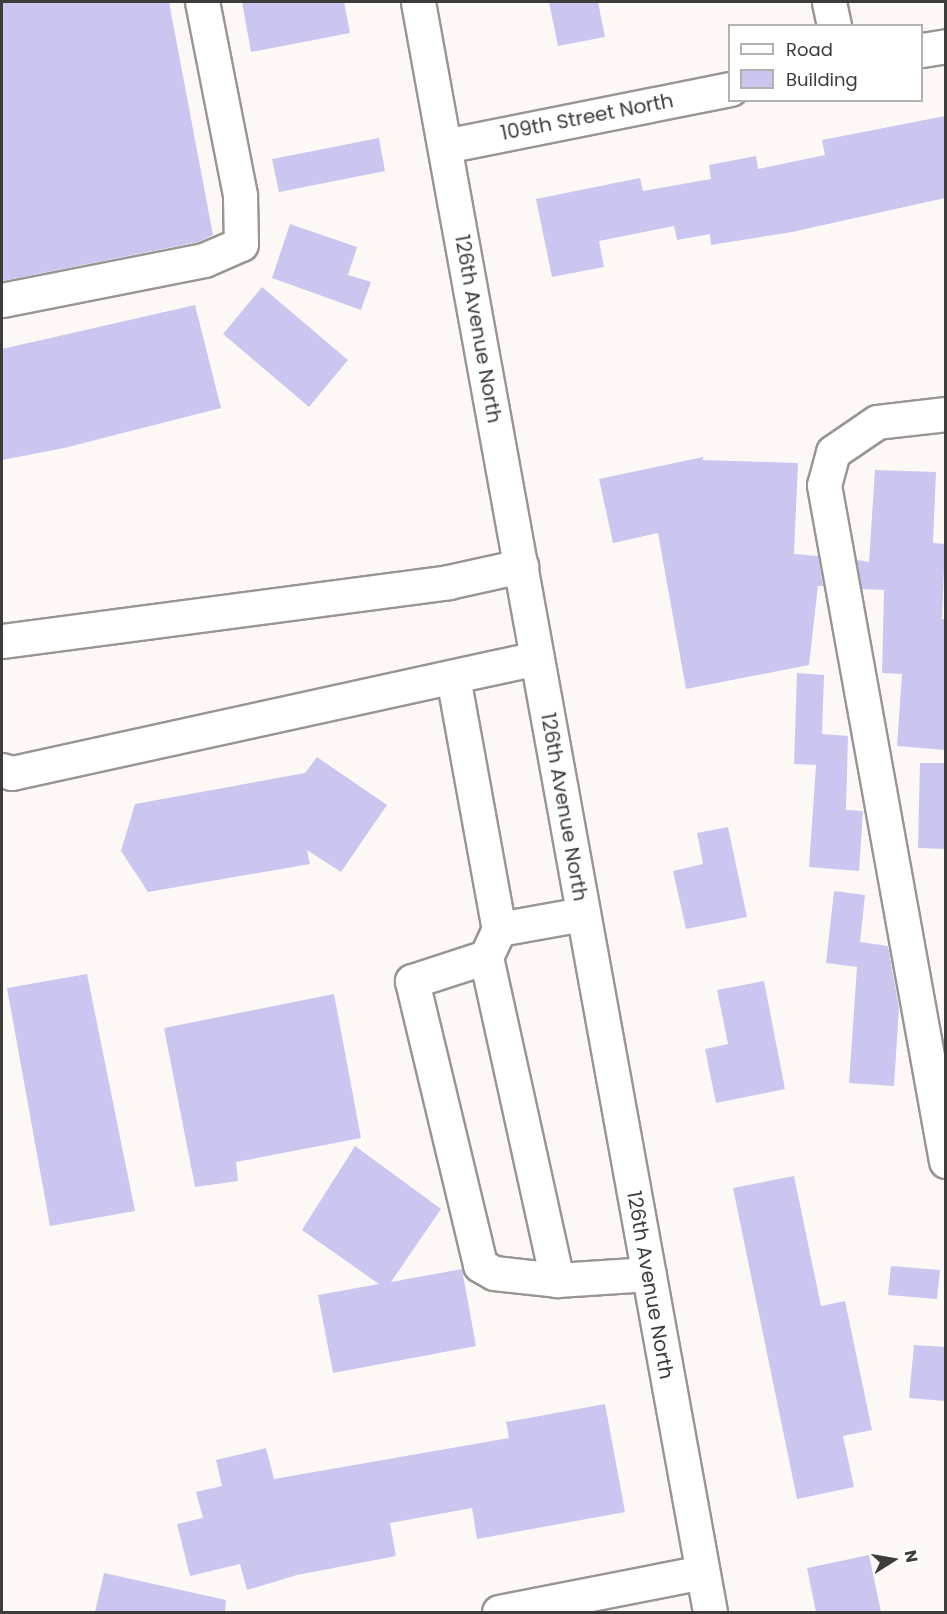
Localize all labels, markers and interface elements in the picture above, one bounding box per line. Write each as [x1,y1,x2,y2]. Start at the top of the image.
legend [728,24,923,102]
text: Road [786,37,833,62]
text: Building [786,67,858,92]
street label: 109th Street North [499,88,675,146]
street label: 126th Avenue North [450,233,506,425]
street label: 126th Avenue North [536,711,592,903]
street label: 126th Avenue North [622,1189,678,1381]
north arrow [863,1530,923,1590]
text: N [899,1548,924,1565]

